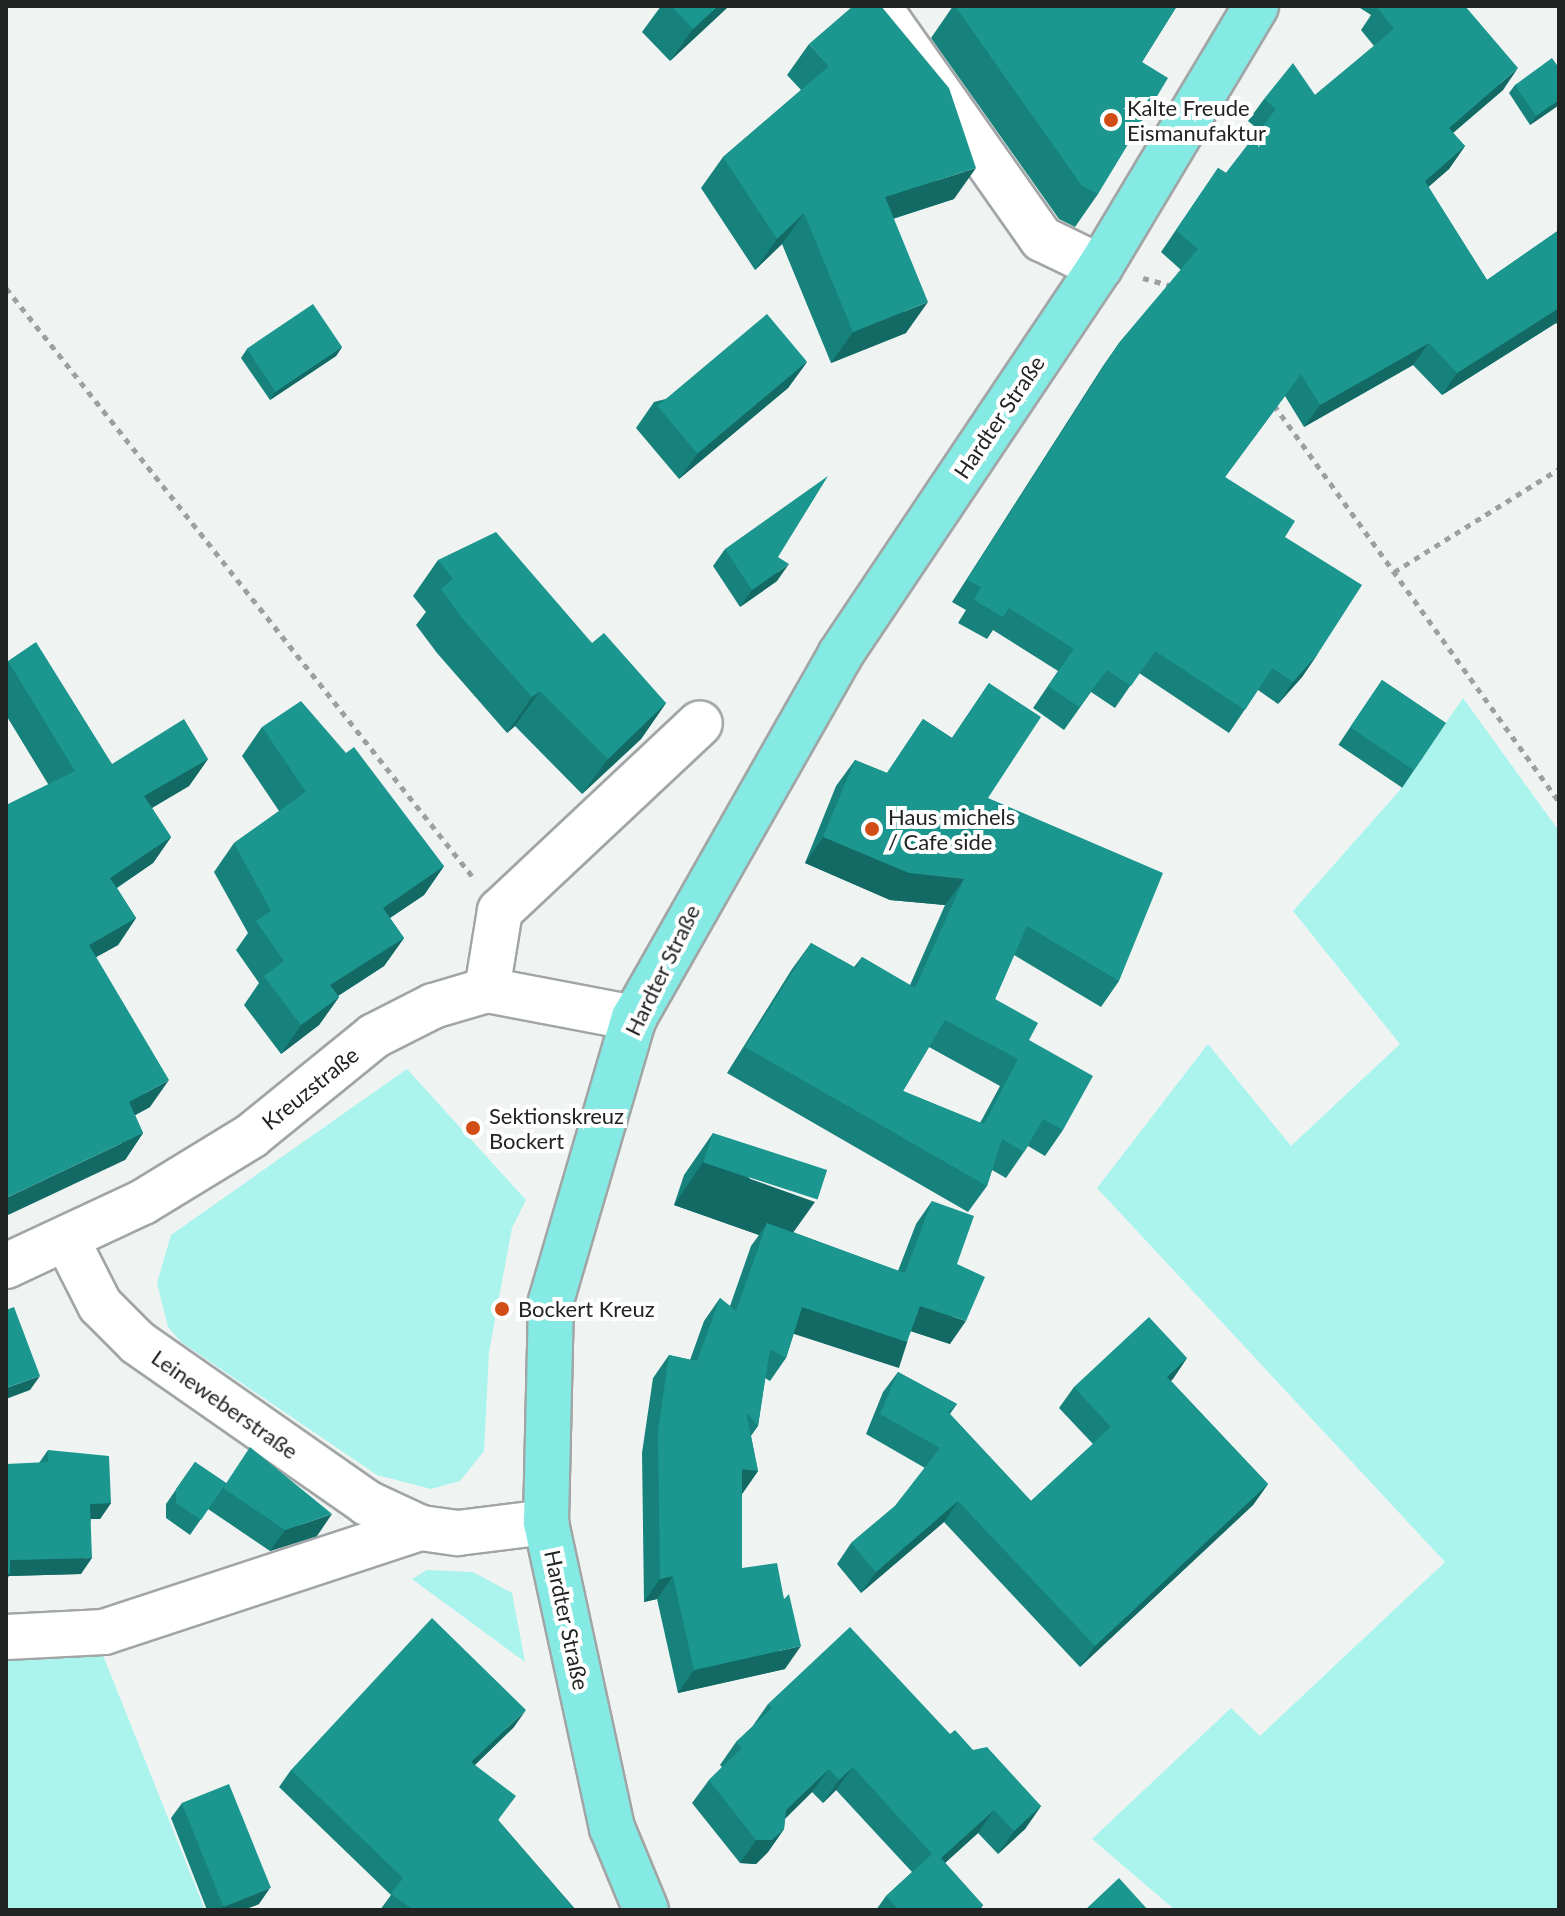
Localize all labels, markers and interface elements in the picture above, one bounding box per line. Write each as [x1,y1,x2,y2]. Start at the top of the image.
place label: Kalte Freude Eismanufaktur [1127,94,1266,146]
marker: Kalte Freude Eismanufaktur [1102,111,1120,129]
street label: Hardter Straße [948,350,1050,484]
place label: Haus michels / Cafe side [888,803,1015,854]
marker: Haus michels / Cafe side [863,820,881,838]
street label: Hardter Straße [619,900,705,1040]
street label: Kreuzstraße [256,1041,364,1135]
place label: Sektionskreuz Bockert [489,1102,624,1154]
marker: Sektionskreuz Bockert [464,1119,482,1137]
place label: Bockert Kreuz [518,1296,655,1322]
marker: Bockert Kreuz [493,1300,511,1318]
street label: Leineweberstraße [147,1344,303,1464]
street label: Hardter Straße [539,1547,595,1693]

